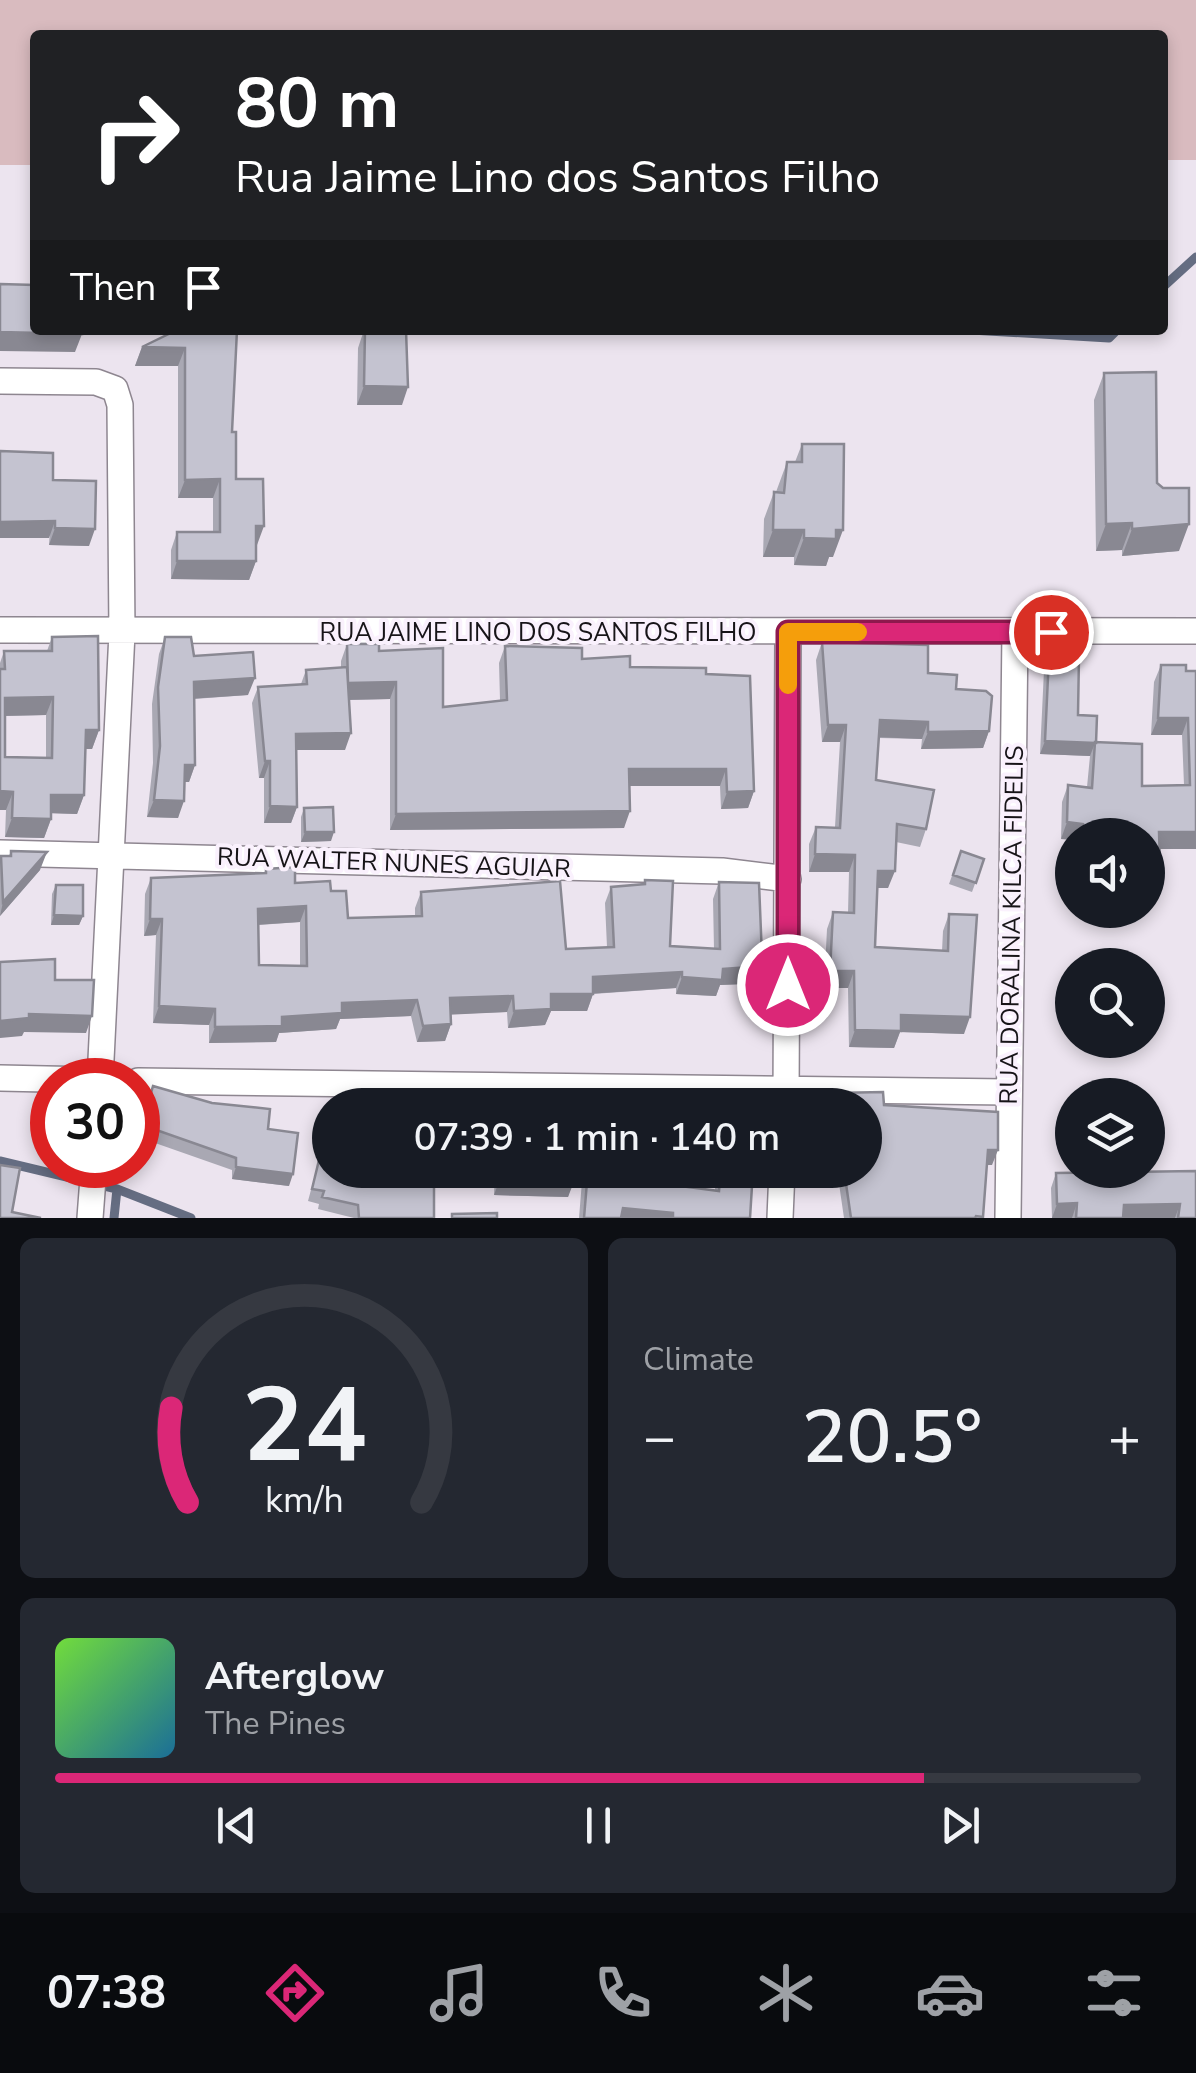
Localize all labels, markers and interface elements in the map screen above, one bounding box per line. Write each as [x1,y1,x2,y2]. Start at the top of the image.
text: 80 m [235,56,399,152]
icon: right [70,70,200,200]
text: Rua Jaime Lino dos Santos Filho [235,147,880,208]
icon: arrive [176,260,231,315]
text: Then [70,262,156,313]
pin [1009,590,1094,675]
icon: arrive [1024,605,1079,660]
street label: RUA JAIME LINO DOS SANTOS FILHO [319,616,757,650]
street label: RUA DORALINA KILCA FIDELIS [992,745,1032,1105]
map controls [1055,818,1165,1188]
button: sound [1055,818,1165,928]
street label: RUA WALTER NUNES AGUIAR [217,840,572,886]
position arrow [736,933,840,1037]
button: search [1055,948,1165,1058]
speed limit sign: 30 [30,1058,160,1188]
button: layers [1055,1078,1165,1188]
text: 07:39 · 1 min · 140 m [414,1112,780,1163]
text: Climate [643,1338,754,1381]
text: 24 [242,1355,366,1497]
text: 20.5° [802,1386,982,1488]
text: − [643,1400,676,1475]
text: + [1108,1400,1141,1475]
text: km/h [265,1476,343,1525]
text: Afterglow [205,1651,384,1702]
text: The Pines [205,1702,346,1745]
icon: previous [209,1798,264,1853]
icon: pause [571,1798,626,1853]
icon: next [933,1798,988,1853]
icon: directions [260,1958,330,2028]
icon: music [424,1958,494,2028]
icon: phone [588,1958,658,2028]
icon: climate [751,1958,821,2028]
icon: car [915,1958,985,2028]
icon: filters [1079,1958,1149,2028]
text: 07:38 [47,1963,166,2024]

